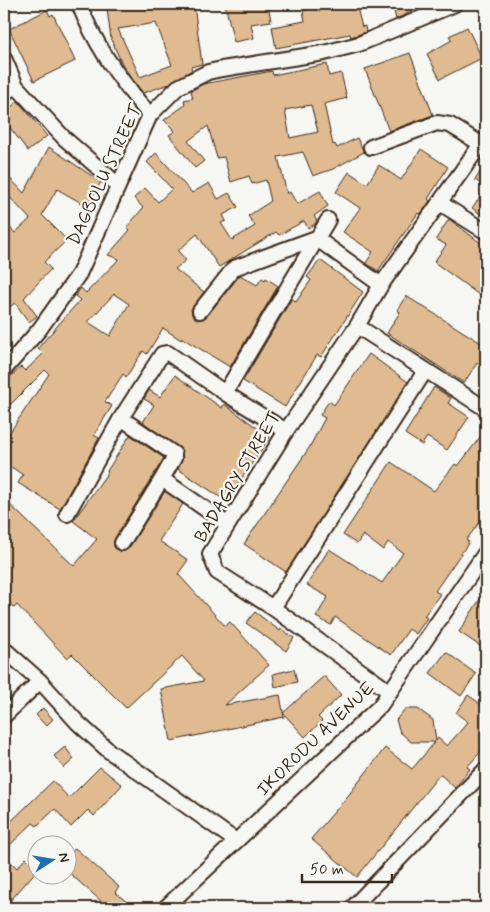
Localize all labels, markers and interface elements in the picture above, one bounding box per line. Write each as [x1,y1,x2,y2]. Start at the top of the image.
street label: DAGBOLU STREET [62,100,149,250]
street label: BADAGRY STREET [189,407,287,547]
street label: IKORODU AVENUE [252,676,380,801]
north arrow [28,834,78,884]
text: N [54,851,74,864]
scale bar [302,852,392,884]
text: 50 m [310,860,344,880]

